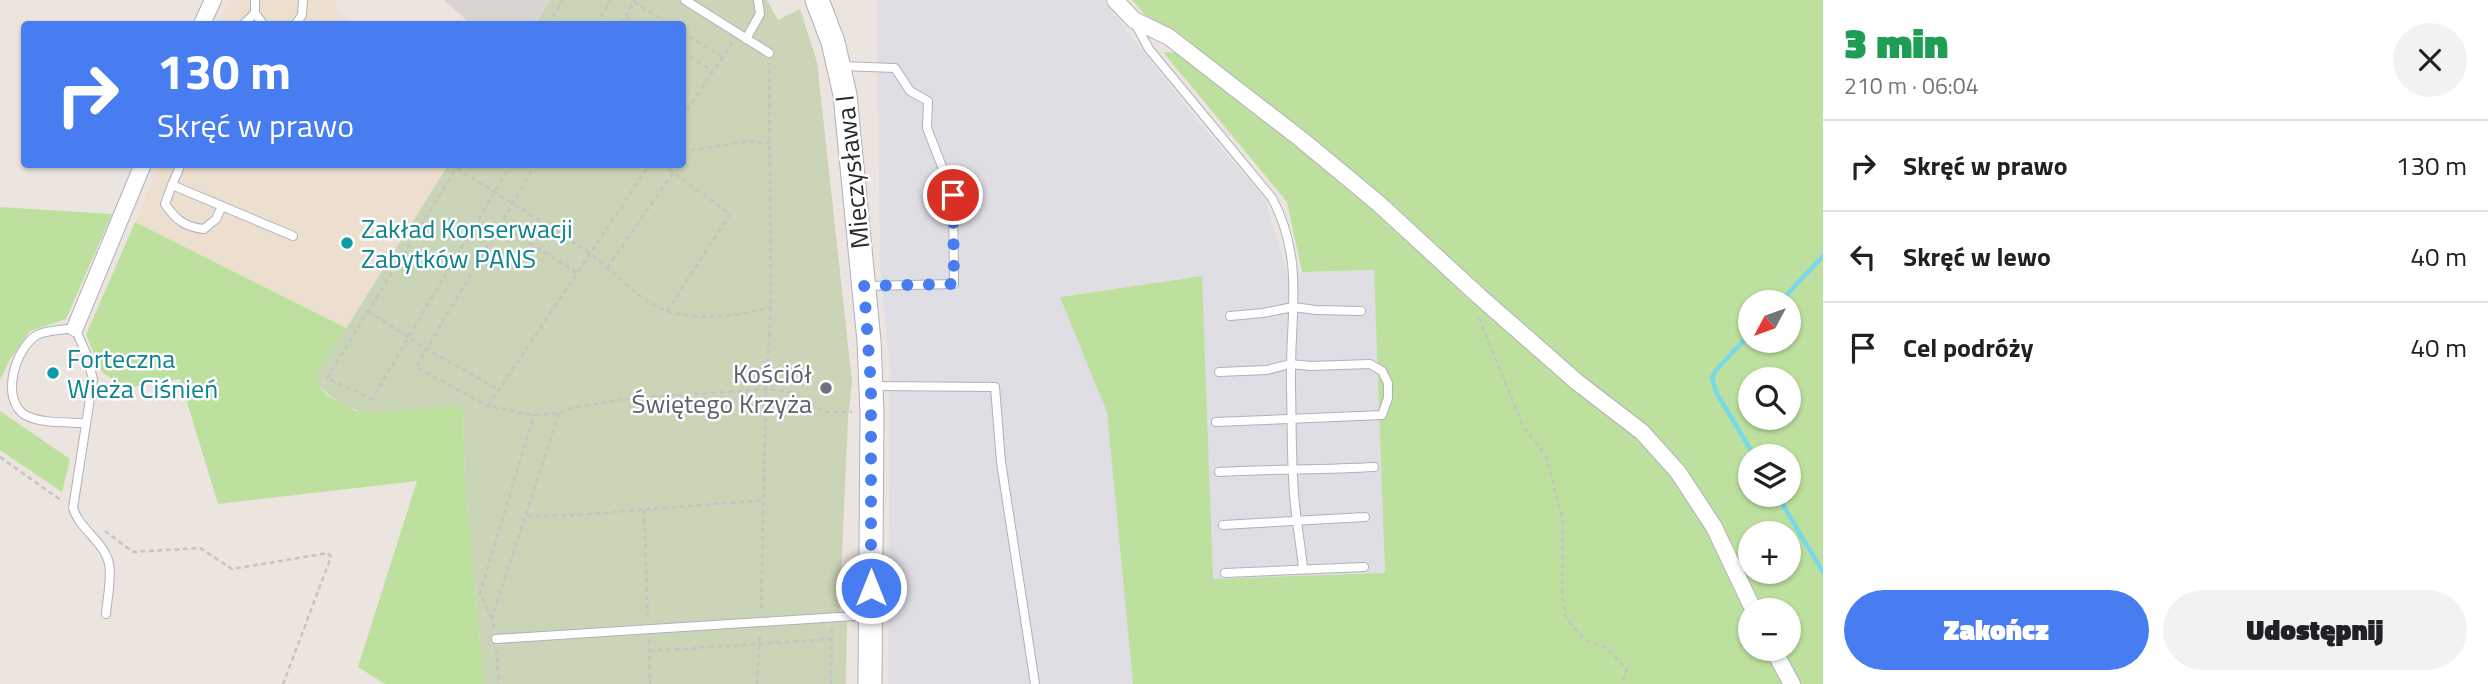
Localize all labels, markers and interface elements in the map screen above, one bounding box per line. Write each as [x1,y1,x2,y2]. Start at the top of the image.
text: 3 min [1844,10,1948,74]
button: close [2393,23,2467,97]
text: 130 m [157,33,291,108]
icon: right [42,49,133,140]
text: 210 m · 06:04 [1844,68,1979,103]
street label: Mieczysława I [825,93,879,251]
text: Skręć w prawo [157,101,354,149]
text: Skręć w prawo [1903,146,2068,185]
text: 130 m [2396,146,2467,185]
icon: right [1844,147,1882,185]
pin [923,165,983,225]
icon: arrive [934,176,972,214]
place label: Zakład Konserwacji Zabytków PANS [361,209,573,278]
marker: Zakład Konserwacji Zabytków PANS [339,235,355,251]
text: Skręć w lewo [1903,237,2051,276]
text: 40 m [2410,237,2467,276]
icon: left [1844,238,1882,276]
north arrow [1738,290,1801,354]
map controls [1738,290,1801,661]
text: Cel podróży [1903,328,2033,367]
text: 40 m [2410,328,2467,367]
icon: arrive [1844,329,1882,367]
place label: Forteczna Wieża Ciśnień [67,339,218,408]
place label: Kościół Świętego Krzyża [632,354,812,423]
marker: Forteczna Wieża Ciśnień [45,365,61,381]
button: search [1738,367,1801,430]
marker: Kościół Świętego Krzyża [818,380,834,396]
button: layers [1738,444,1801,507]
button: + [1738,521,1801,584]
position arrow [834,551,908,625]
button: Zakończ [1844,590,2149,670]
button: Udostępnij [2163,590,2467,670]
button: − [1738,598,1801,661]

